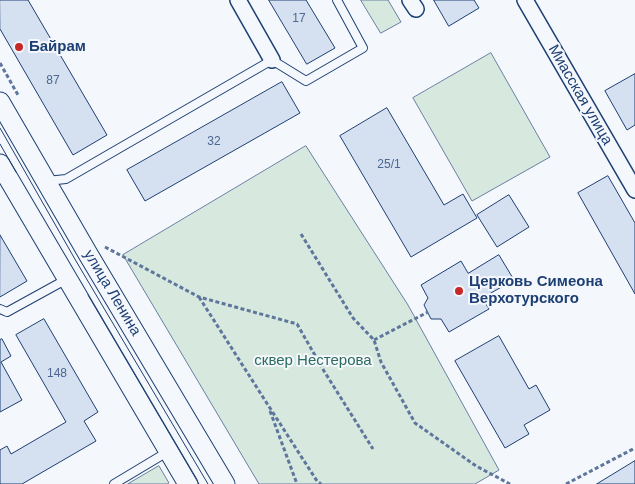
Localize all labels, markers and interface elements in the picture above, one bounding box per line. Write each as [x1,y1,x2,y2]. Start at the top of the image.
house number: 17 [292,12,306,26]
place label: Байрам [29,38,86,56]
marker: Байрам [13,41,25,53]
street label: Миасская улица [544,42,616,148]
house number: 87 [46,74,60,88]
house number: 32 [207,135,221,149]
house number: 25/1 [377,158,401,172]
street label: улица Ленина [79,247,145,339]
place label: Церковь Симеона Верхотурского [469,273,603,308]
marker: Церковь Симеона Верхотурского [453,285,465,297]
park label: сквер Нестерова [254,352,372,370]
house number: 148 [47,367,67,381]

